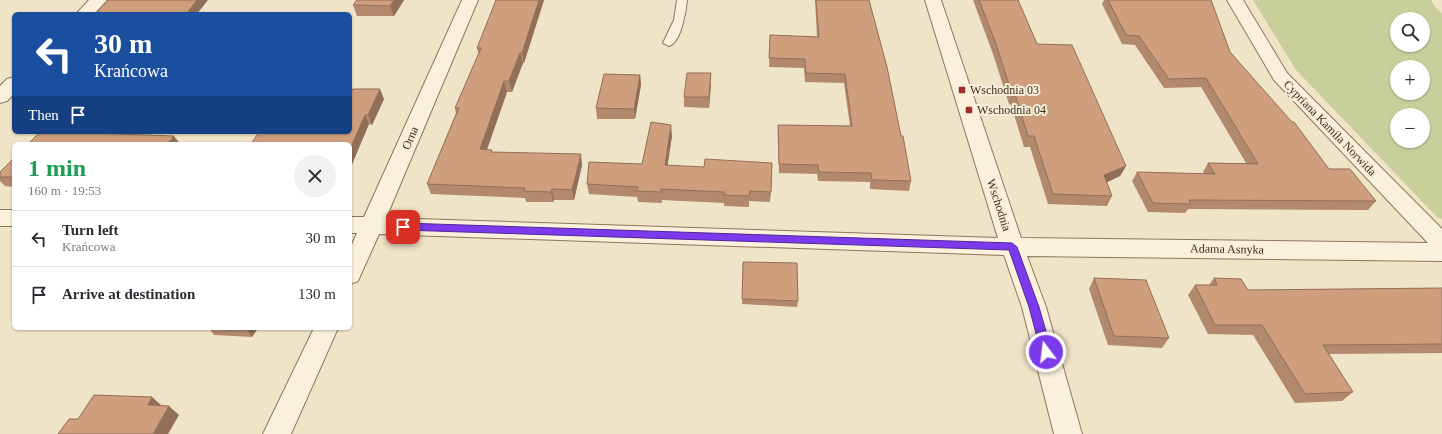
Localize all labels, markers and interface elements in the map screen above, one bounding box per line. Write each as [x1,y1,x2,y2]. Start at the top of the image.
map controls [1390,12,1430,148]
button: search [1390,12,1430,52]
icon: left [28,28,80,80]
text: 30 m [94,28,152,59]
button: + [1390,60,1430,100]
text: Krańcowa [94,61,168,81]
street label: Cypriana Kamila Norwida [1281,77,1380,179]
place label: Wschodnia 03 [970,83,1039,97]
marker: Wschodnia 03 [957,85,967,95]
place label: Wschodnia 04 [977,103,1046,117]
icon: arrive [67,104,89,126]
marker: Wschodnia 04 [964,105,974,115]
text: Then [28,107,59,123]
button: − [1390,108,1430,148]
street label: Orna [399,124,421,152]
text: 1 min [28,155,86,181]
button: close [294,155,336,197]
street label: Wschodnia [984,177,1014,233]
text: 160 m · 19:53 [28,183,101,198]
pin [386,210,420,244]
icon: arrive [392,216,414,238]
text: Turn left [62,222,119,238]
icon: left [28,228,50,250]
text: 30 m [306,230,336,246]
text: Krańcowa [62,239,115,254]
street label: Adama Asnyka [1190,241,1265,257]
icon: arrive [28,284,50,306]
text: Arrive at destination [62,286,195,302]
text: 130 m [298,286,336,302]
position arrow [1025,331,1067,373]

